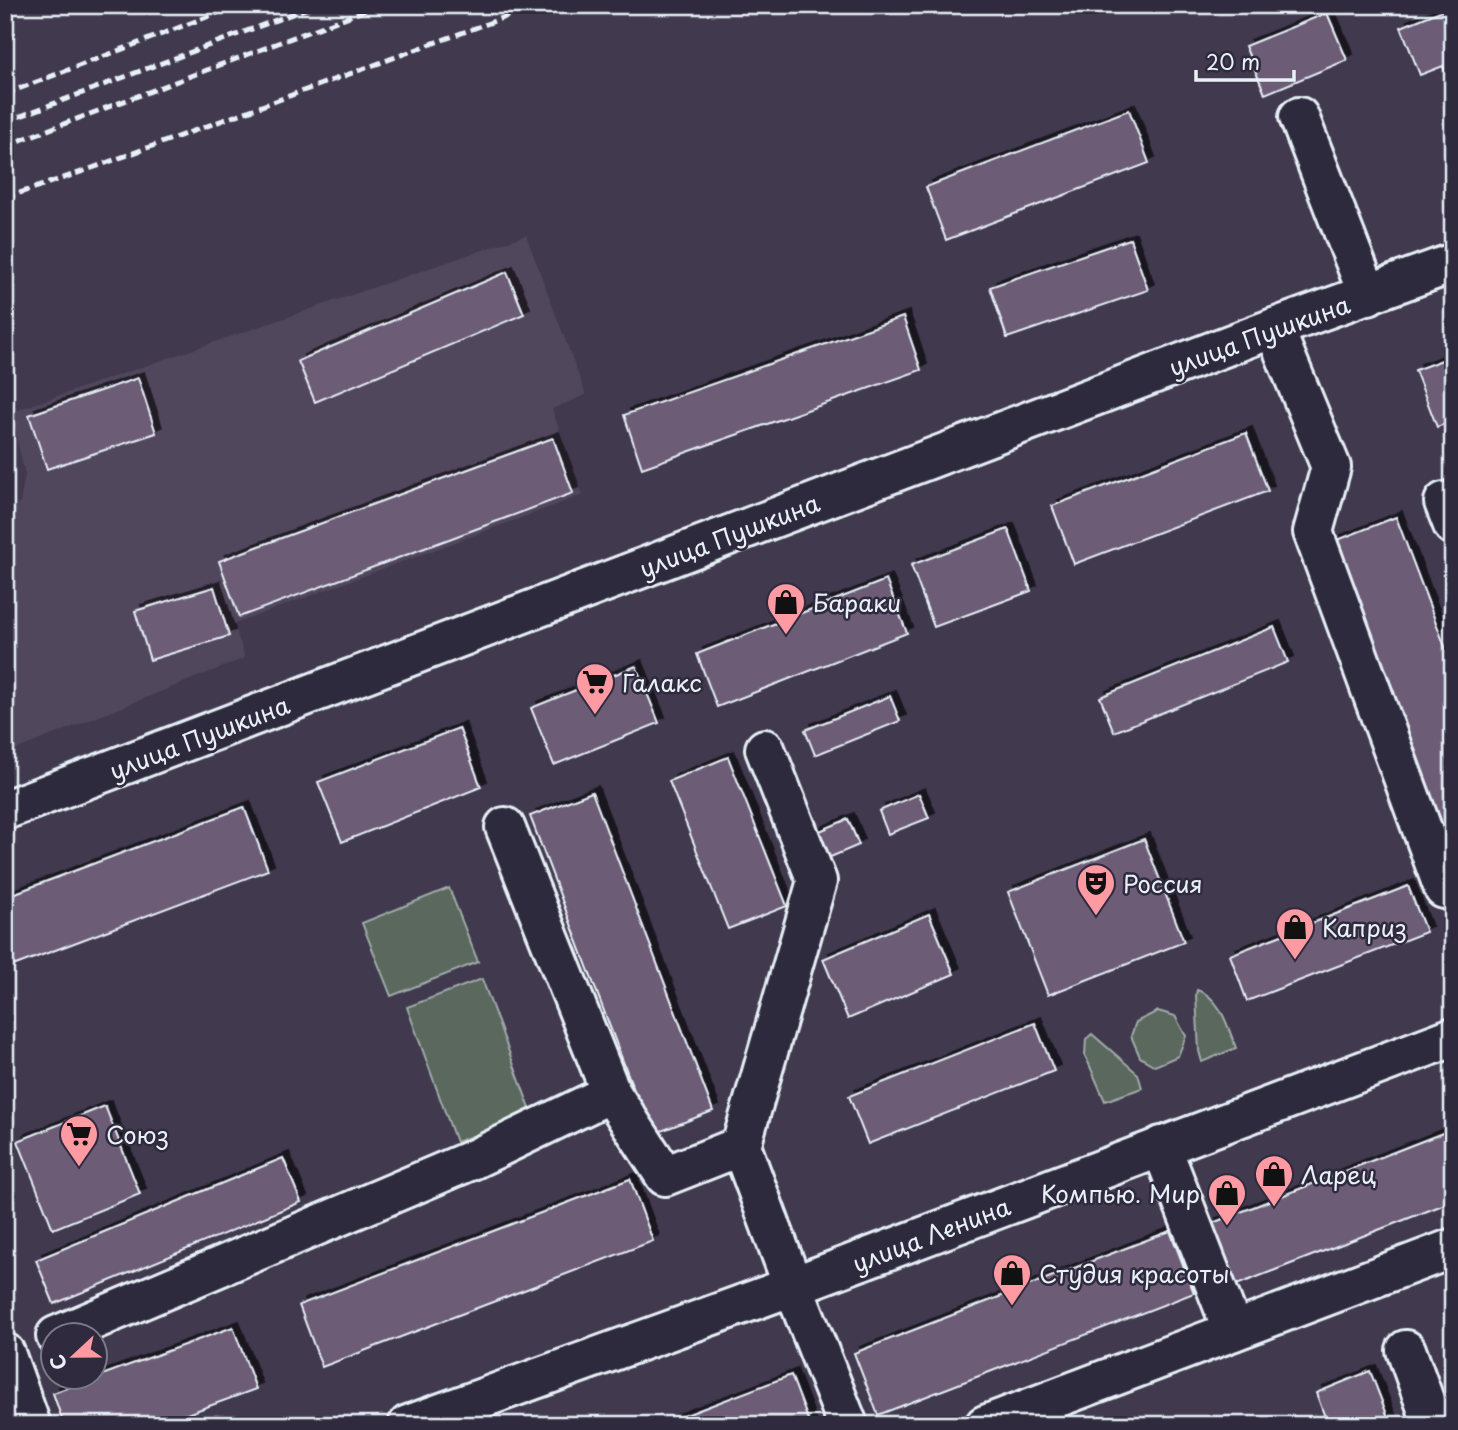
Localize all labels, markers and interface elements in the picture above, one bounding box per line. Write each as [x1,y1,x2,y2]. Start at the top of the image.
scale bar [1196,38,1294,82]
text: 20 m [1206,45,1260,77]
street label: улица Пушкина [1163,286,1355,384]
street label: улица Пушкина [634,484,824,586]
shop icon: Бараки [765,581,807,636]
place label: Бараки [813,584,901,620]
supermarket icon: Галакс [574,661,616,716]
place label: Галакс [622,664,702,700]
street label: улица Пушкина [104,686,294,788]
theatre icon: Россия [1075,862,1117,917]
place label: Россия [1123,865,1203,901]
shop icon: Каприз [1274,906,1316,961]
place label: Каприз [1322,909,1407,945]
supermarket icon: Союз [58,1113,100,1168]
place label: Союз [106,1116,169,1152]
shop icon: Ларец [1253,1153,1295,1208]
place label: Ларец [1301,1156,1376,1192]
shop icon: Компью. Мир [1206,1172,1248,1227]
place label: Компью. Мир [1041,1175,1200,1211]
street label: улица Ленина [847,1187,1015,1281]
shop icon: Студия красоты [991,1252,1033,1307]
place label: Студия красоты [1039,1255,1229,1291]
north arrow [38,1322,108,1392]
text: С [42,1351,73,1375]

